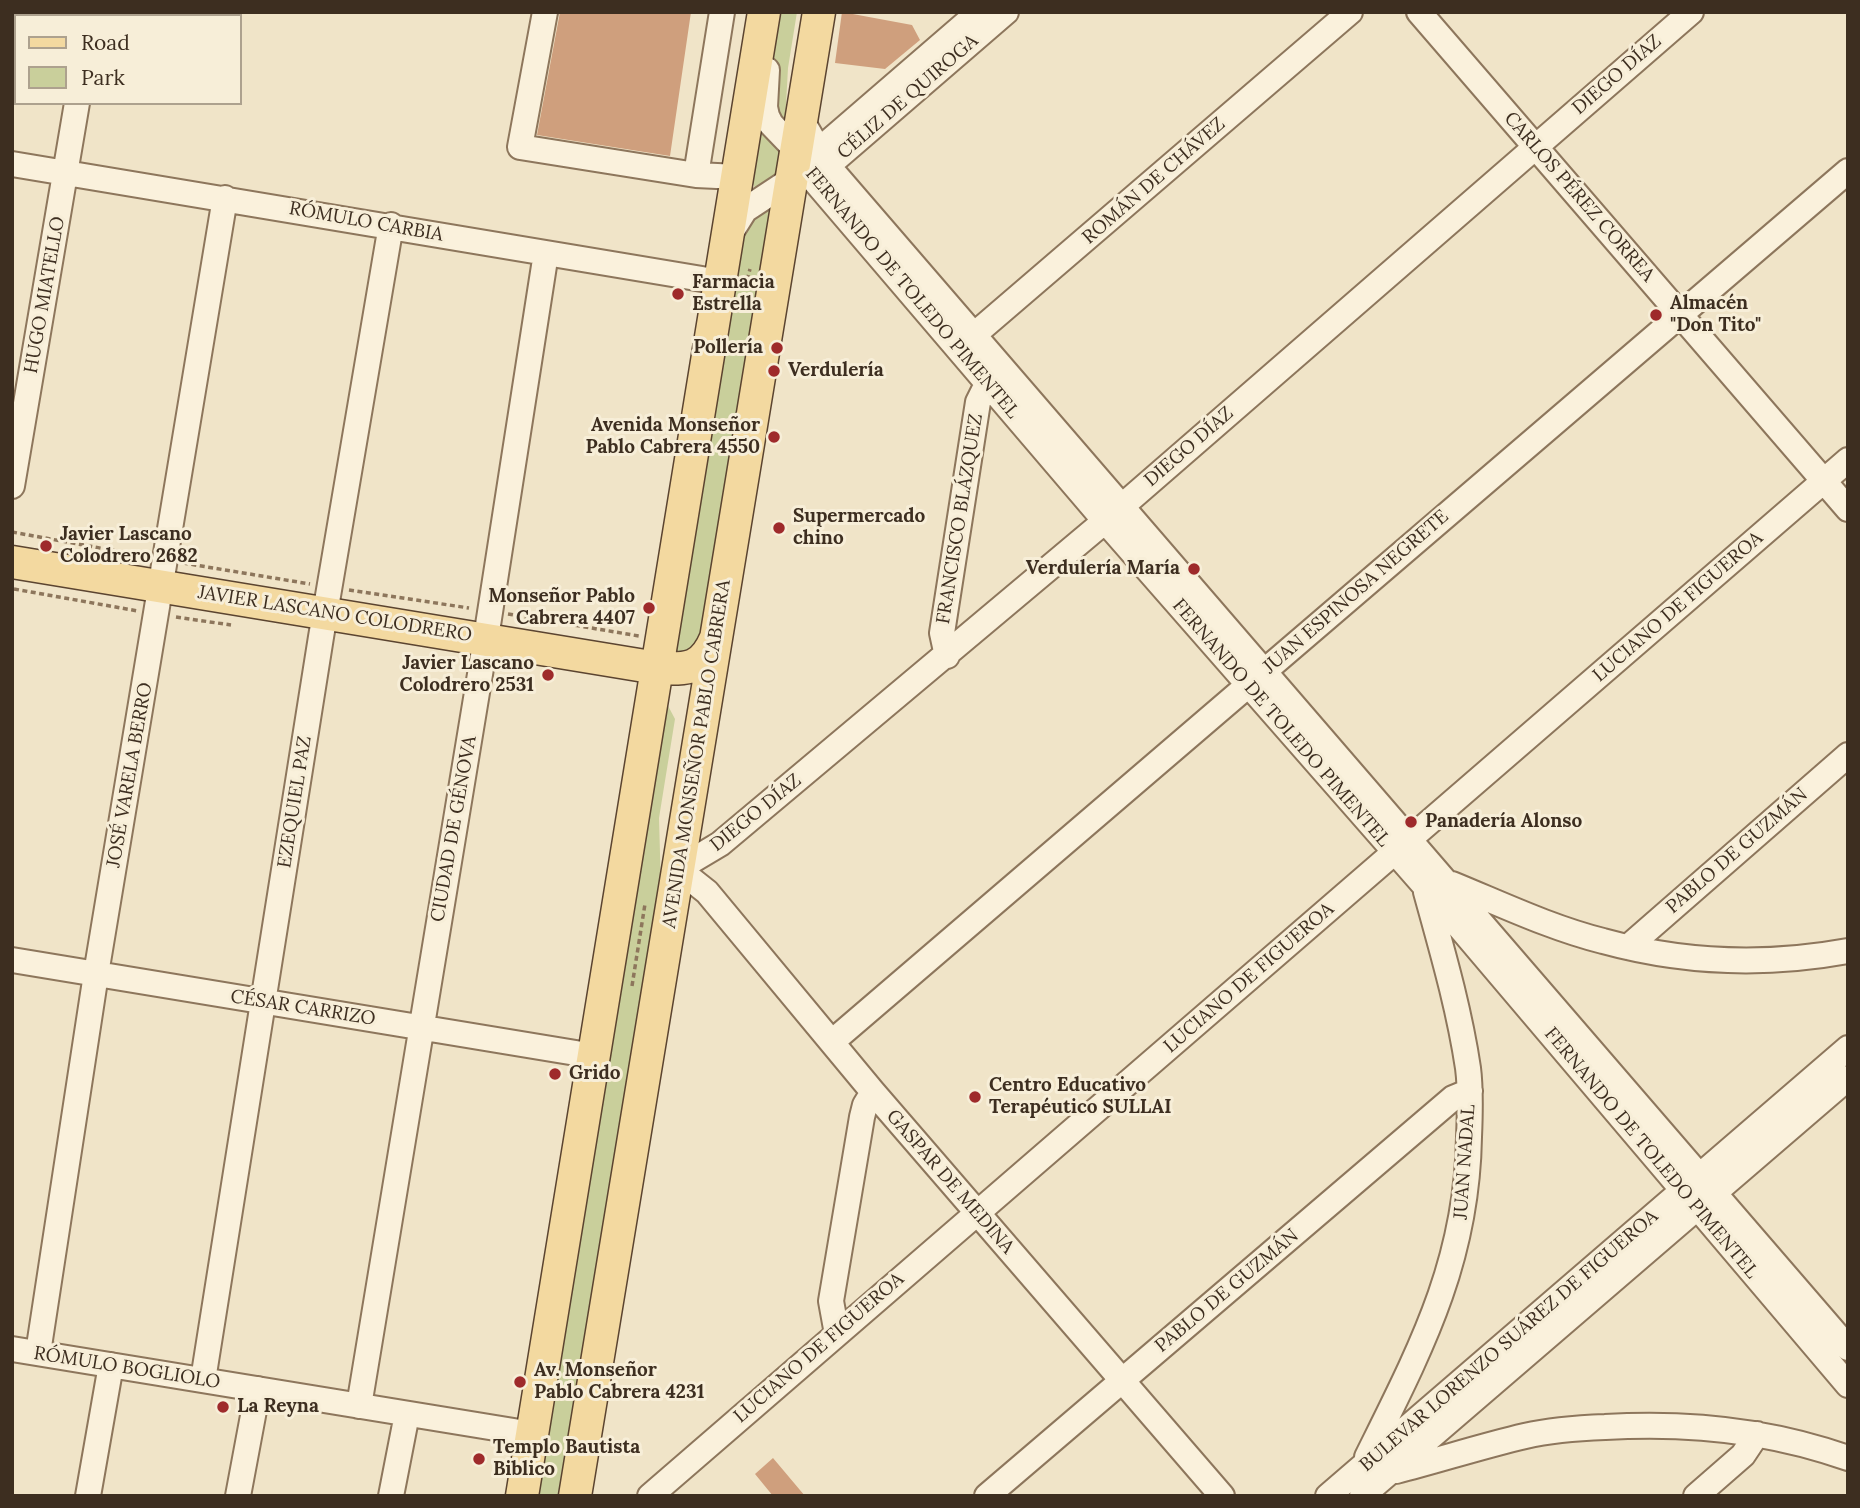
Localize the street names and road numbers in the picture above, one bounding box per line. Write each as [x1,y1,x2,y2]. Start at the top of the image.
street label: CÉLIZ DE QUIROGA [833,30,983,164]
street label: DIEGO DÍAZ [1568,30,1666,120]
street label: CARLOS PÉREZ CORREA [1499,107,1659,287]
street label: ROMÁN DE CHÁVEZ [1078,113,1230,249]
street label: FERNANDO DE TOLEDO PIMENTEL [800,163,1024,423]
street label: RÓMULO CARBIA [287,197,445,247]
street label: HUGO MIATELLO [20,215,70,375]
street label: DIEGO DÍAZ [1140,402,1238,492]
street label: FRANCISCO BLÁZQUEZ [932,412,988,626]
street label: JUAN ESPINOSA NEGRETE [1259,505,1453,679]
street label: LUCIANO DE FIGUEROA [1588,527,1768,687]
street label: AVENIDA MONSEÑOR PABLO CABRERA [658,578,736,930]
street label: JAVIER LASCANO COLODRERO [196,581,474,647]
street label: FERNANDO DE TOLEDO PIMENTEL [1167,595,1395,851]
street label: JOSÉ VARELA BERRO [102,681,158,869]
street label: EZEQUIEL PAZ [273,734,317,870]
street label: CIUDAD DE GÉNOVA [426,734,482,924]
street label: DIEGO DÍAZ [706,769,806,857]
street label: PABLO DE GUZMÁN [1662,783,1812,919]
street label: LUCIANO DE FIGUEROA [1159,898,1339,1058]
street label: CÉSAR CARRIZO [229,985,377,1031]
street label: FERNANDO DE TOLEDO PIMENTEL [1539,1023,1763,1283]
street label: JUAN NADAL [1450,1104,1480,1220]
street label: GASPAR DE MEDINA [881,1105,1019,1259]
street label: BULEVAR LORENZO SUÁREZ DE FIGUEROA [1355,1205,1663,1477]
street label: PABLO DE GUZMÁN [1151,1224,1303,1358]
street label: LUCIANO DE FIGUEROA [729,1268,909,1428]
street label: RÓMULO BOGLIOLO [32,1342,222,1394]

